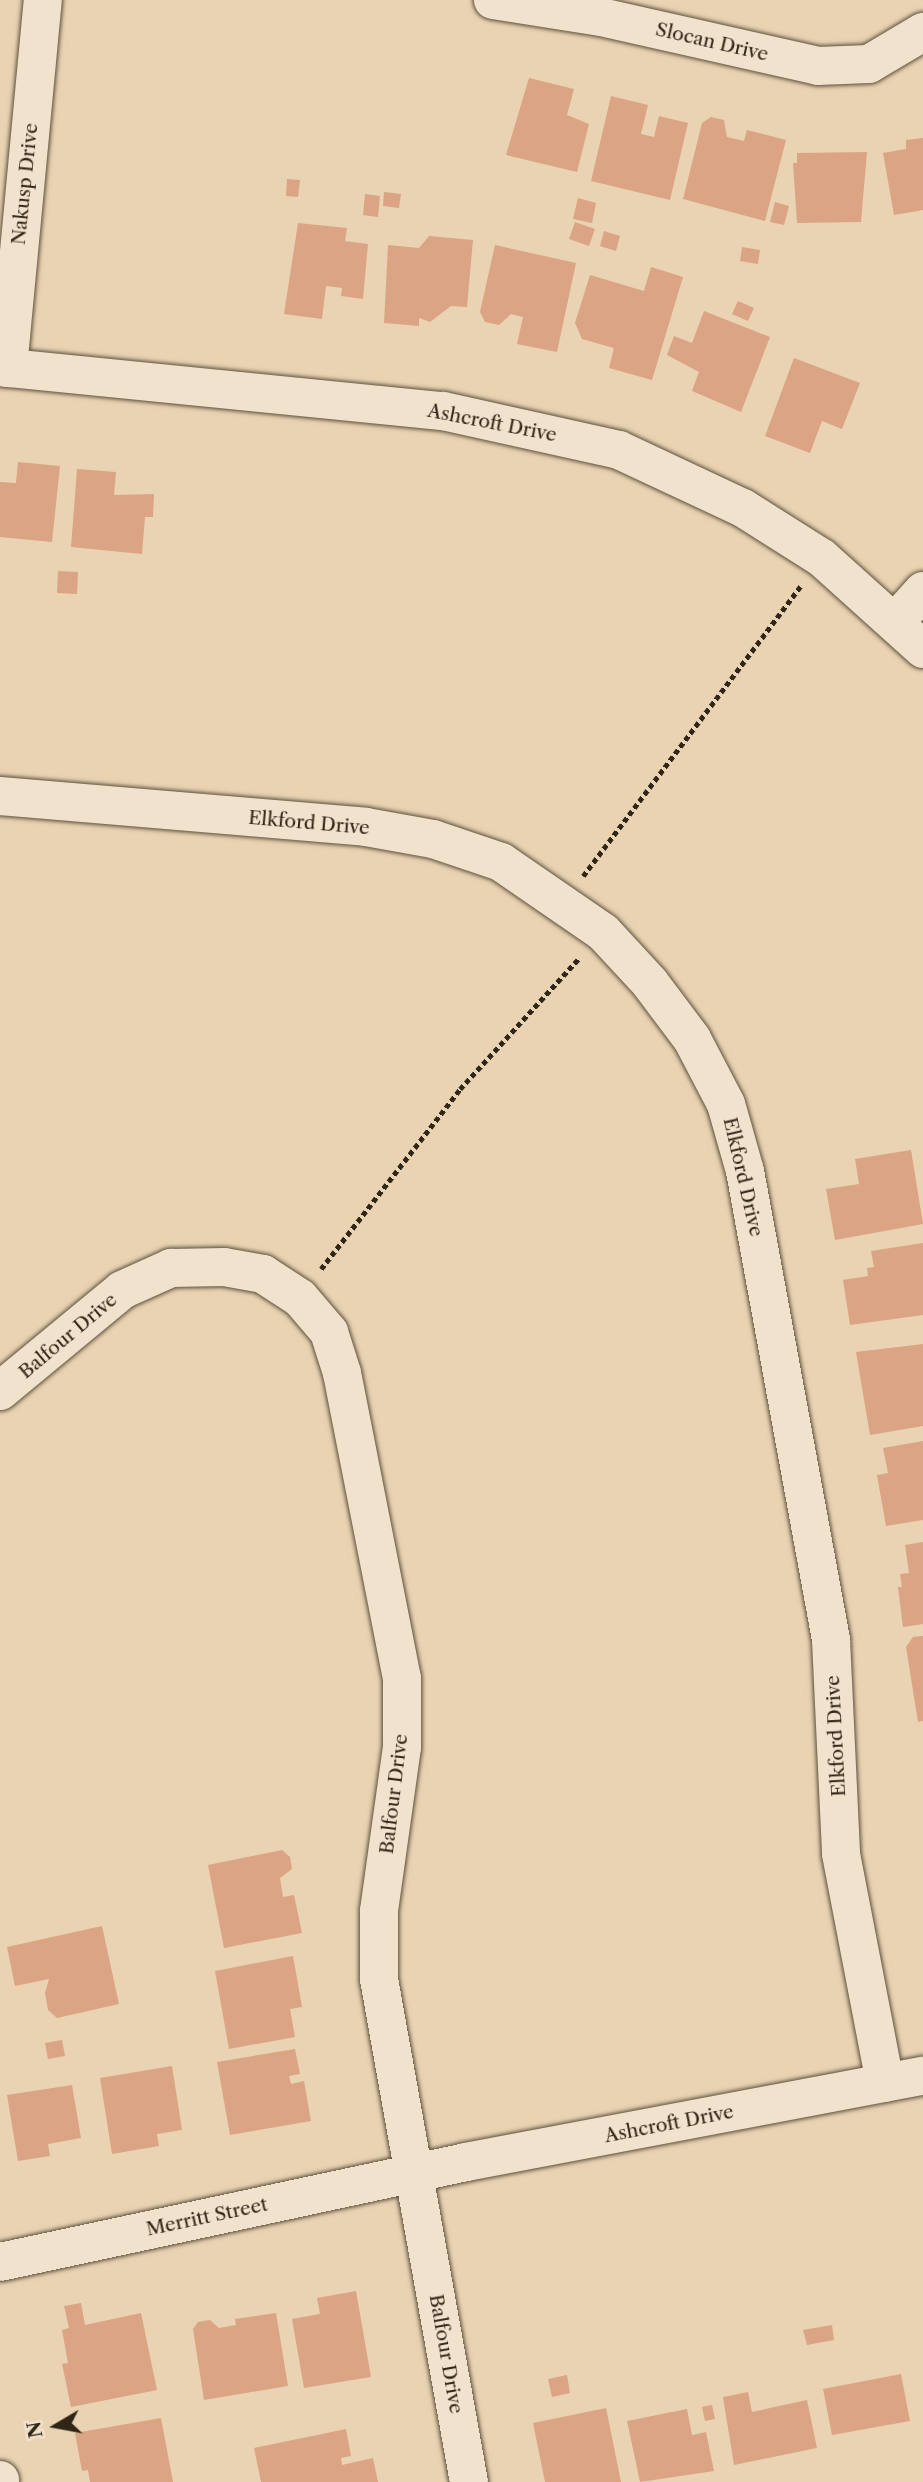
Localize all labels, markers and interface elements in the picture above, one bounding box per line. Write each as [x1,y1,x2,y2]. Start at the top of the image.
street label: Slocan Drive [653,18,771,66]
street label: Nakusp Drive [7,122,43,246]
street label: Ashcroft Drive [425,399,559,447]
street label: Elkford Drive [247,806,371,840]
street label: Elkford Drive [718,1115,768,1239]
street label: Balfour Drive [14,1288,122,1384]
street label: Elkford Drive [821,1675,851,1797]
street label: Balfour Drive [375,1732,413,1856]
street label: Ashcroft Drive [602,2100,736,2148]
street label: Merritt Street [144,2193,270,2241]
street label: Balfour Drive [424,2292,468,2416]
north arrow [21,2391,91,2461]
text: N [22,2420,48,2440]

